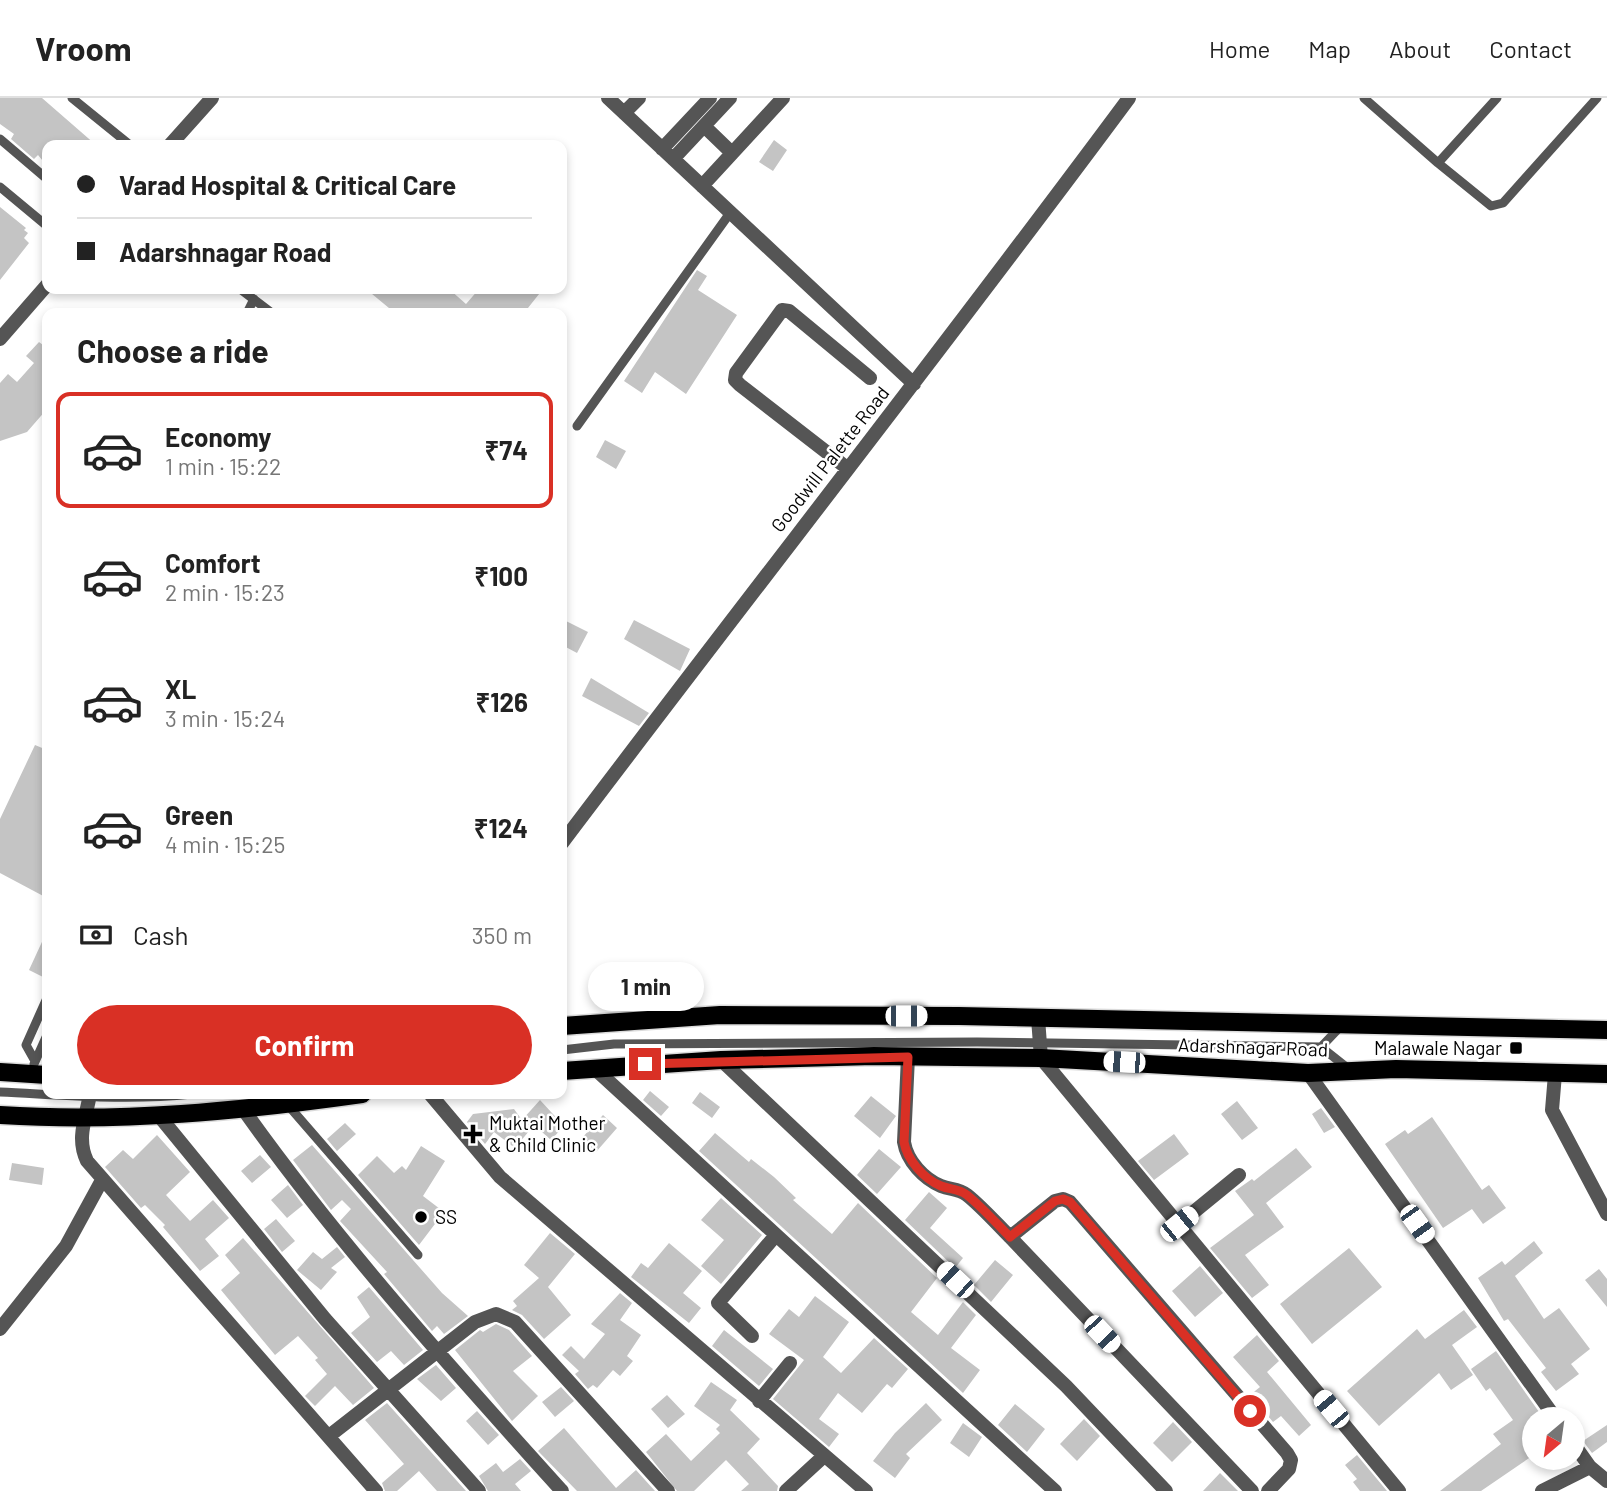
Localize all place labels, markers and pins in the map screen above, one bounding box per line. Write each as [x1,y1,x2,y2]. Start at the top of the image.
place label: Malawale Nagar [1374,1036,1502,1059]
marker: Malawale Nagar [1508,1040,1524,1056]
place label: Muktai Mother & Child Clinic [489,1111,606,1156]
marker: Muktai Mother & Child Clinic [463,1124,483,1144]
place label: SS [435,1205,457,1228]
marker: SS [413,1209,429,1225]

